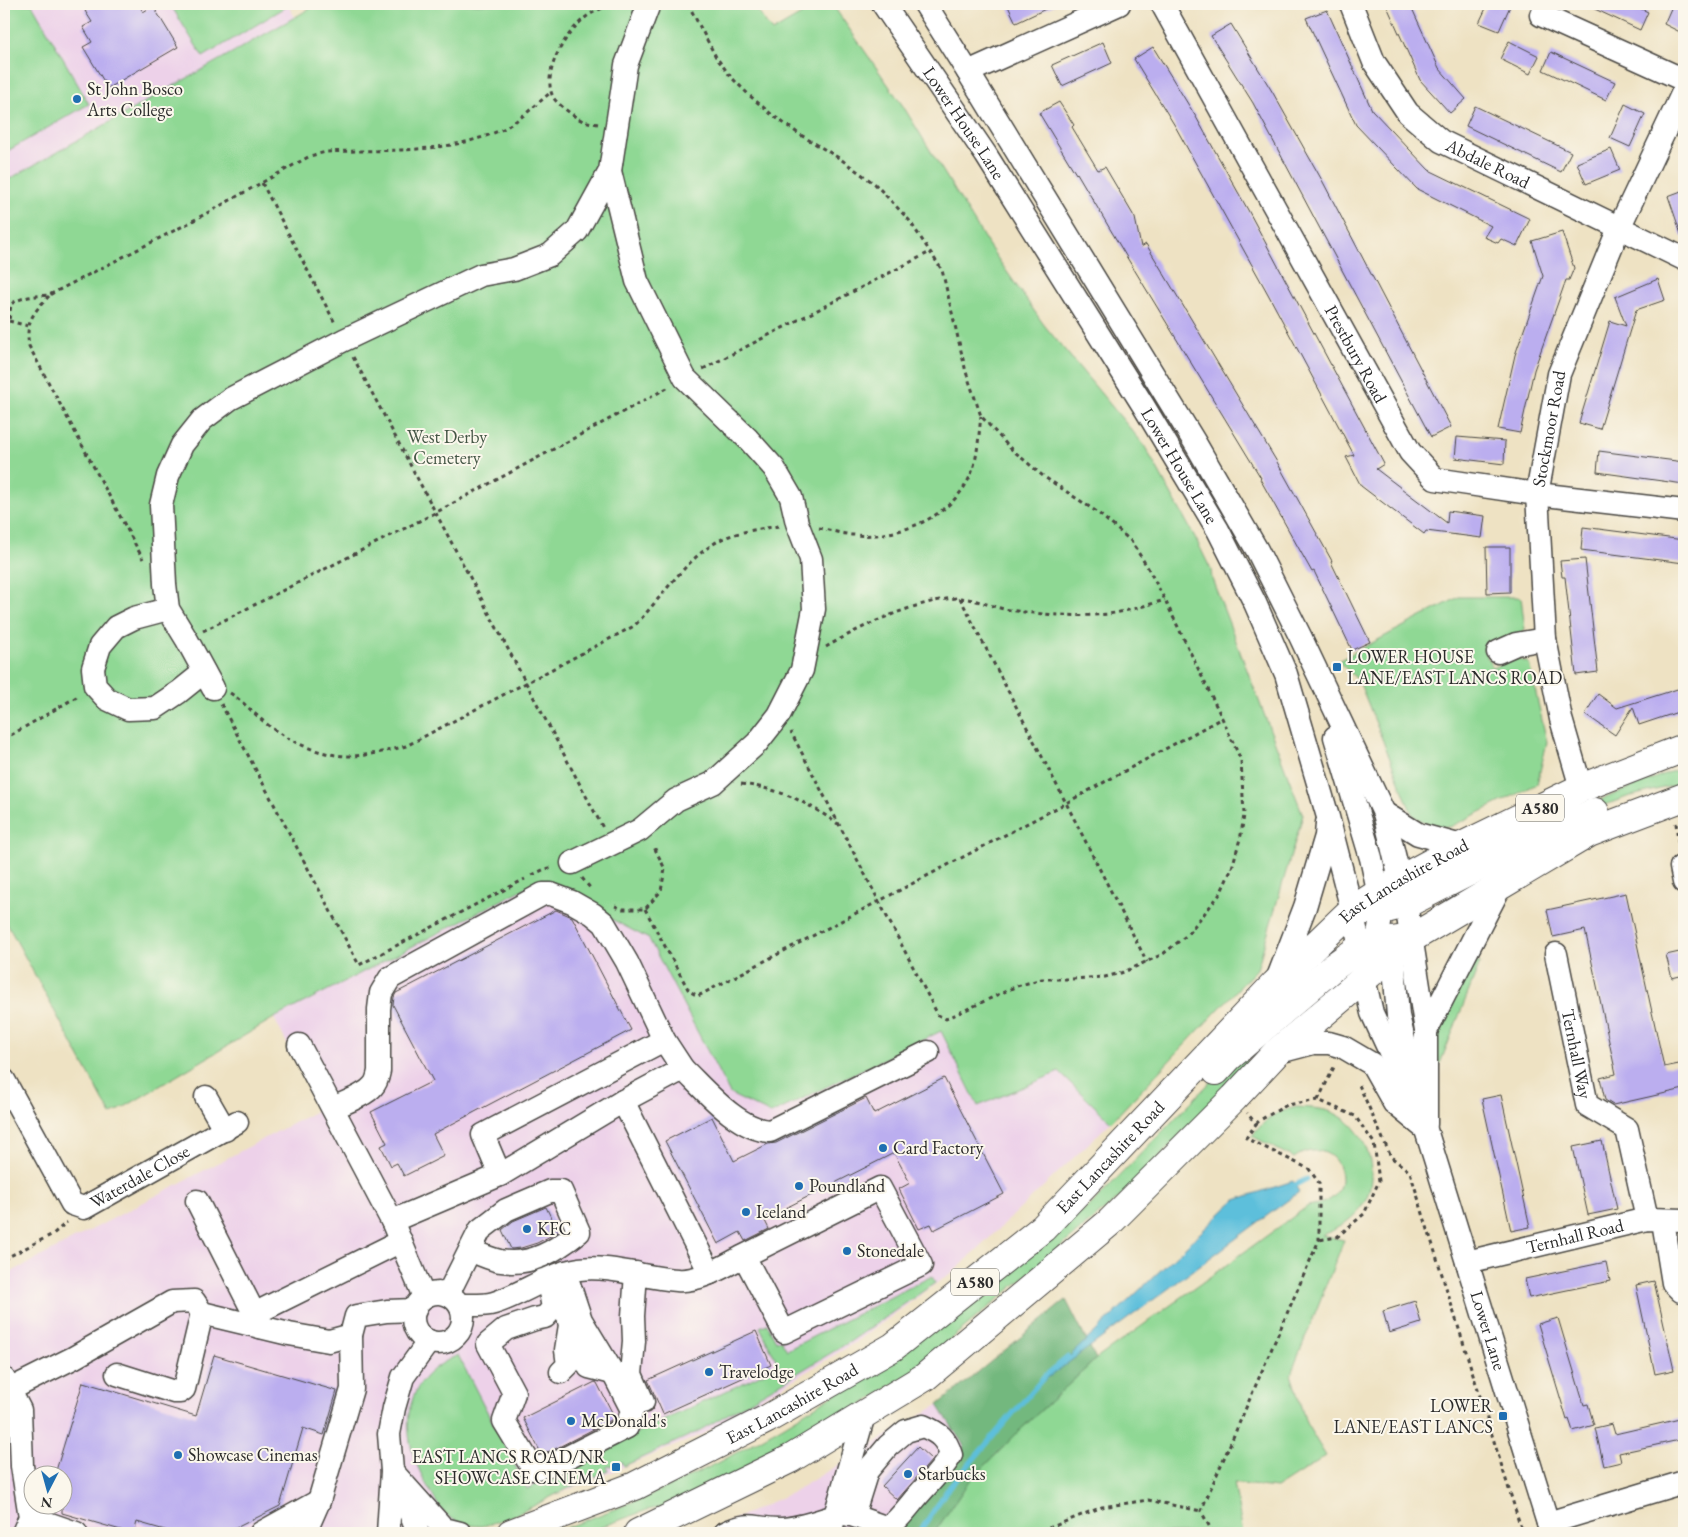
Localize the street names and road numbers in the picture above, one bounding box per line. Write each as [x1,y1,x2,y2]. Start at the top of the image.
street label: Lower House Lane [918,62,1010,184]
street label: Abdale Road [1441,133,1535,194]
street label: Prestbury Road [1320,301,1393,408]
street label: Stockmoor Road [1527,368,1571,489]
street label: Lower House Lane [1136,403,1224,528]
road number: A580 [1516,794,1564,821]
street label: East Lancashire Road [1333,832,1473,928]
street label: Ternhall Way [1557,1007,1597,1101]
street label: East Lancashire Road [1051,1095,1170,1218]
street label: Waterdale Close [86,1139,193,1213]
street label: Ternhall Road [1524,1213,1627,1258]
road number: A580 [951,1268,999,1295]
street label: Lower Lane [1466,1288,1512,1373]
street label: East Lancashire Road [722,1357,863,1449]

